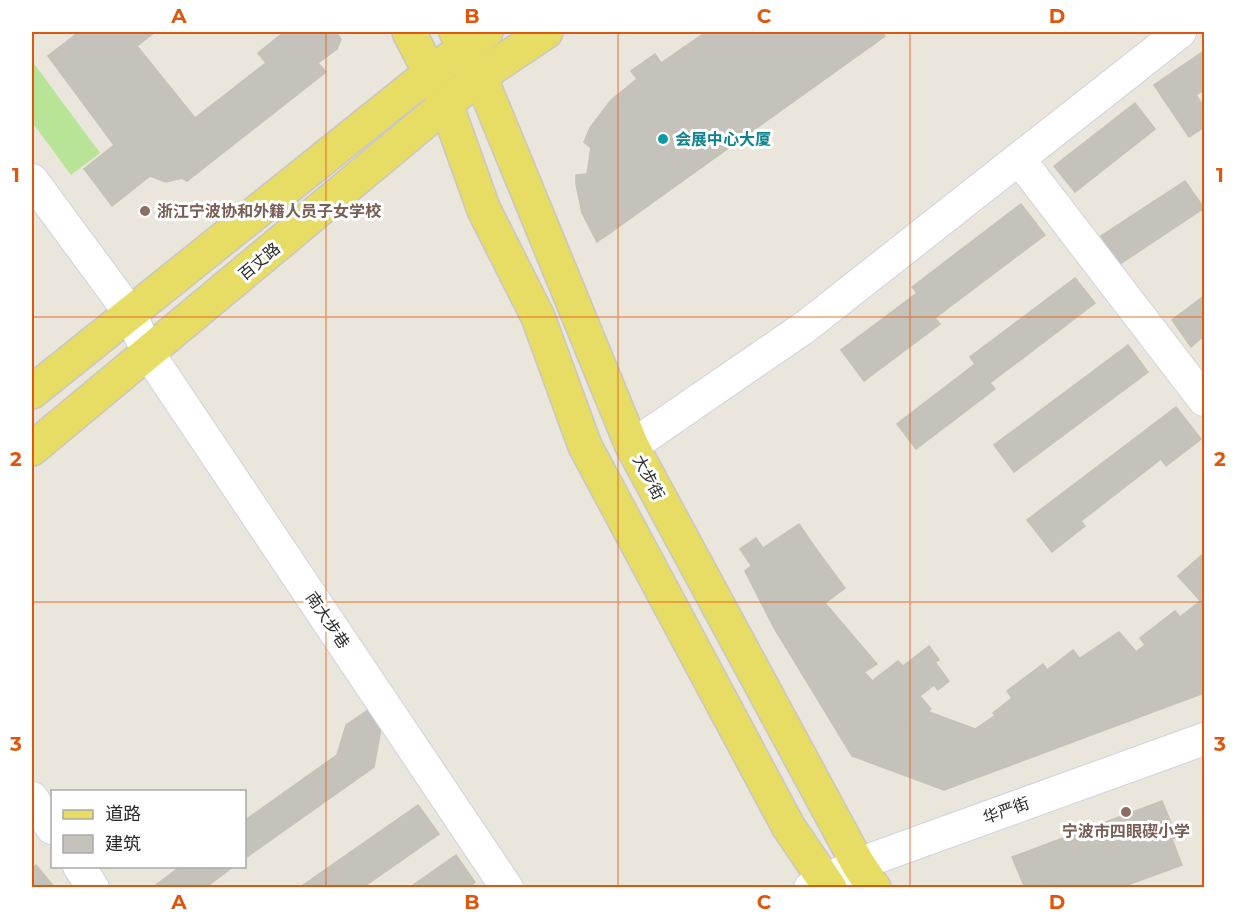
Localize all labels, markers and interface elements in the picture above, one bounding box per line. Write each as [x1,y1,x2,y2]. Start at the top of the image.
text: A [170,4,187,28]
text: B [464,4,480,28]
text: C [757,4,772,28]
text: D [1049,4,1065,28]
place label: 会展中心大厦 [675,130,771,149]
marker: 会展中心大厦 [656,132,670,146]
text: 1 [12,163,20,187]
text: 1 [1216,163,1224,187]
place label: 浙江宁波协和外籍人员子女学校 [157,202,382,221]
marker: 浙江宁波协和外籍人员子女学校 [138,204,152,218]
street label: 百丈路 [235,239,284,284]
text: 2 [10,447,22,471]
text: 2 [1214,447,1226,471]
street label: 大步街 [629,452,668,503]
street label: 南大步巷 [302,588,353,652]
text: 3 [9,732,22,756]
text: 3 [1213,732,1226,756]
legend [51,790,246,868]
street label: 华严街 [980,793,1032,828]
text: 道路 [105,803,141,825]
marker: 宁波市四眼碶小学 [1119,805,1133,819]
place label: 宁波市四眼碶小学 [1062,822,1190,841]
text: 建筑 [105,833,141,855]
text: A [170,890,187,914]
text: B [464,890,480,914]
text: C [757,890,772,914]
text: D [1049,890,1065,914]

